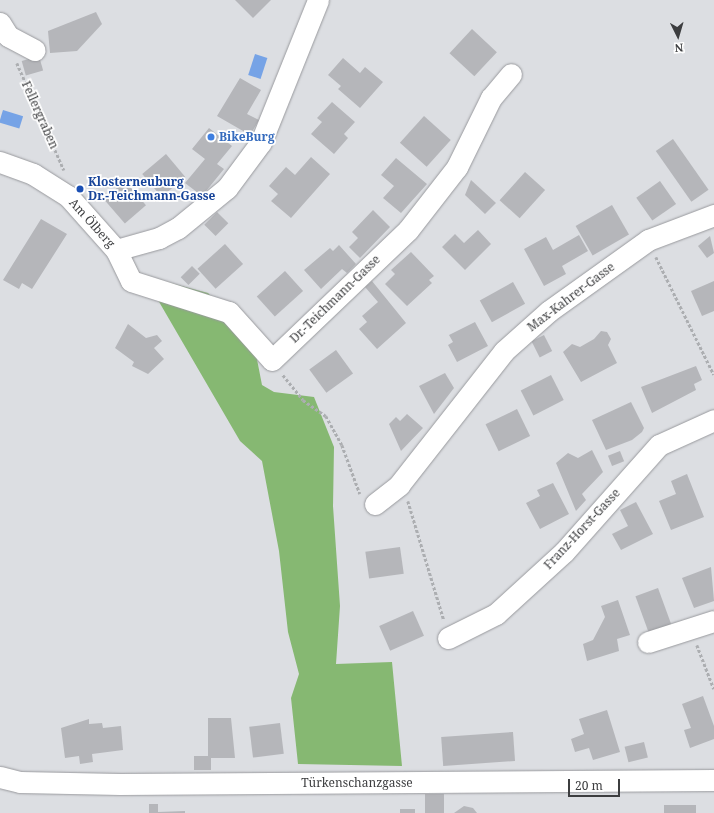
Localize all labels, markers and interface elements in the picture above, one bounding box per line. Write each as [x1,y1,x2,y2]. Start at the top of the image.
north arrow [658,16,698,56]
text: N [674,41,684,56]
street label: Fellergraben [19,79,61,151]
place label: BikeBurg [219,130,275,144]
marker: BikeBurg [206,132,216,142]
place label: Klosterneuburg Dr.-Teichmann-Gasse [88,175,215,203]
marker: Klosterneuburg Dr.-Teichmann-Gasse [75,184,85,194]
street label: Am Ölberg [66,195,118,251]
street label: Dr.-Teichmann-Gasse [287,252,383,346]
street label: Max-Kahrer-Gasse [525,260,617,334]
street label: Franz-Horst-Gasse [541,486,623,572]
scale bar [570,771,622,797]
street label: Türkenschanzgasse [301,776,413,790]
text: 20 m [575,777,603,794]

